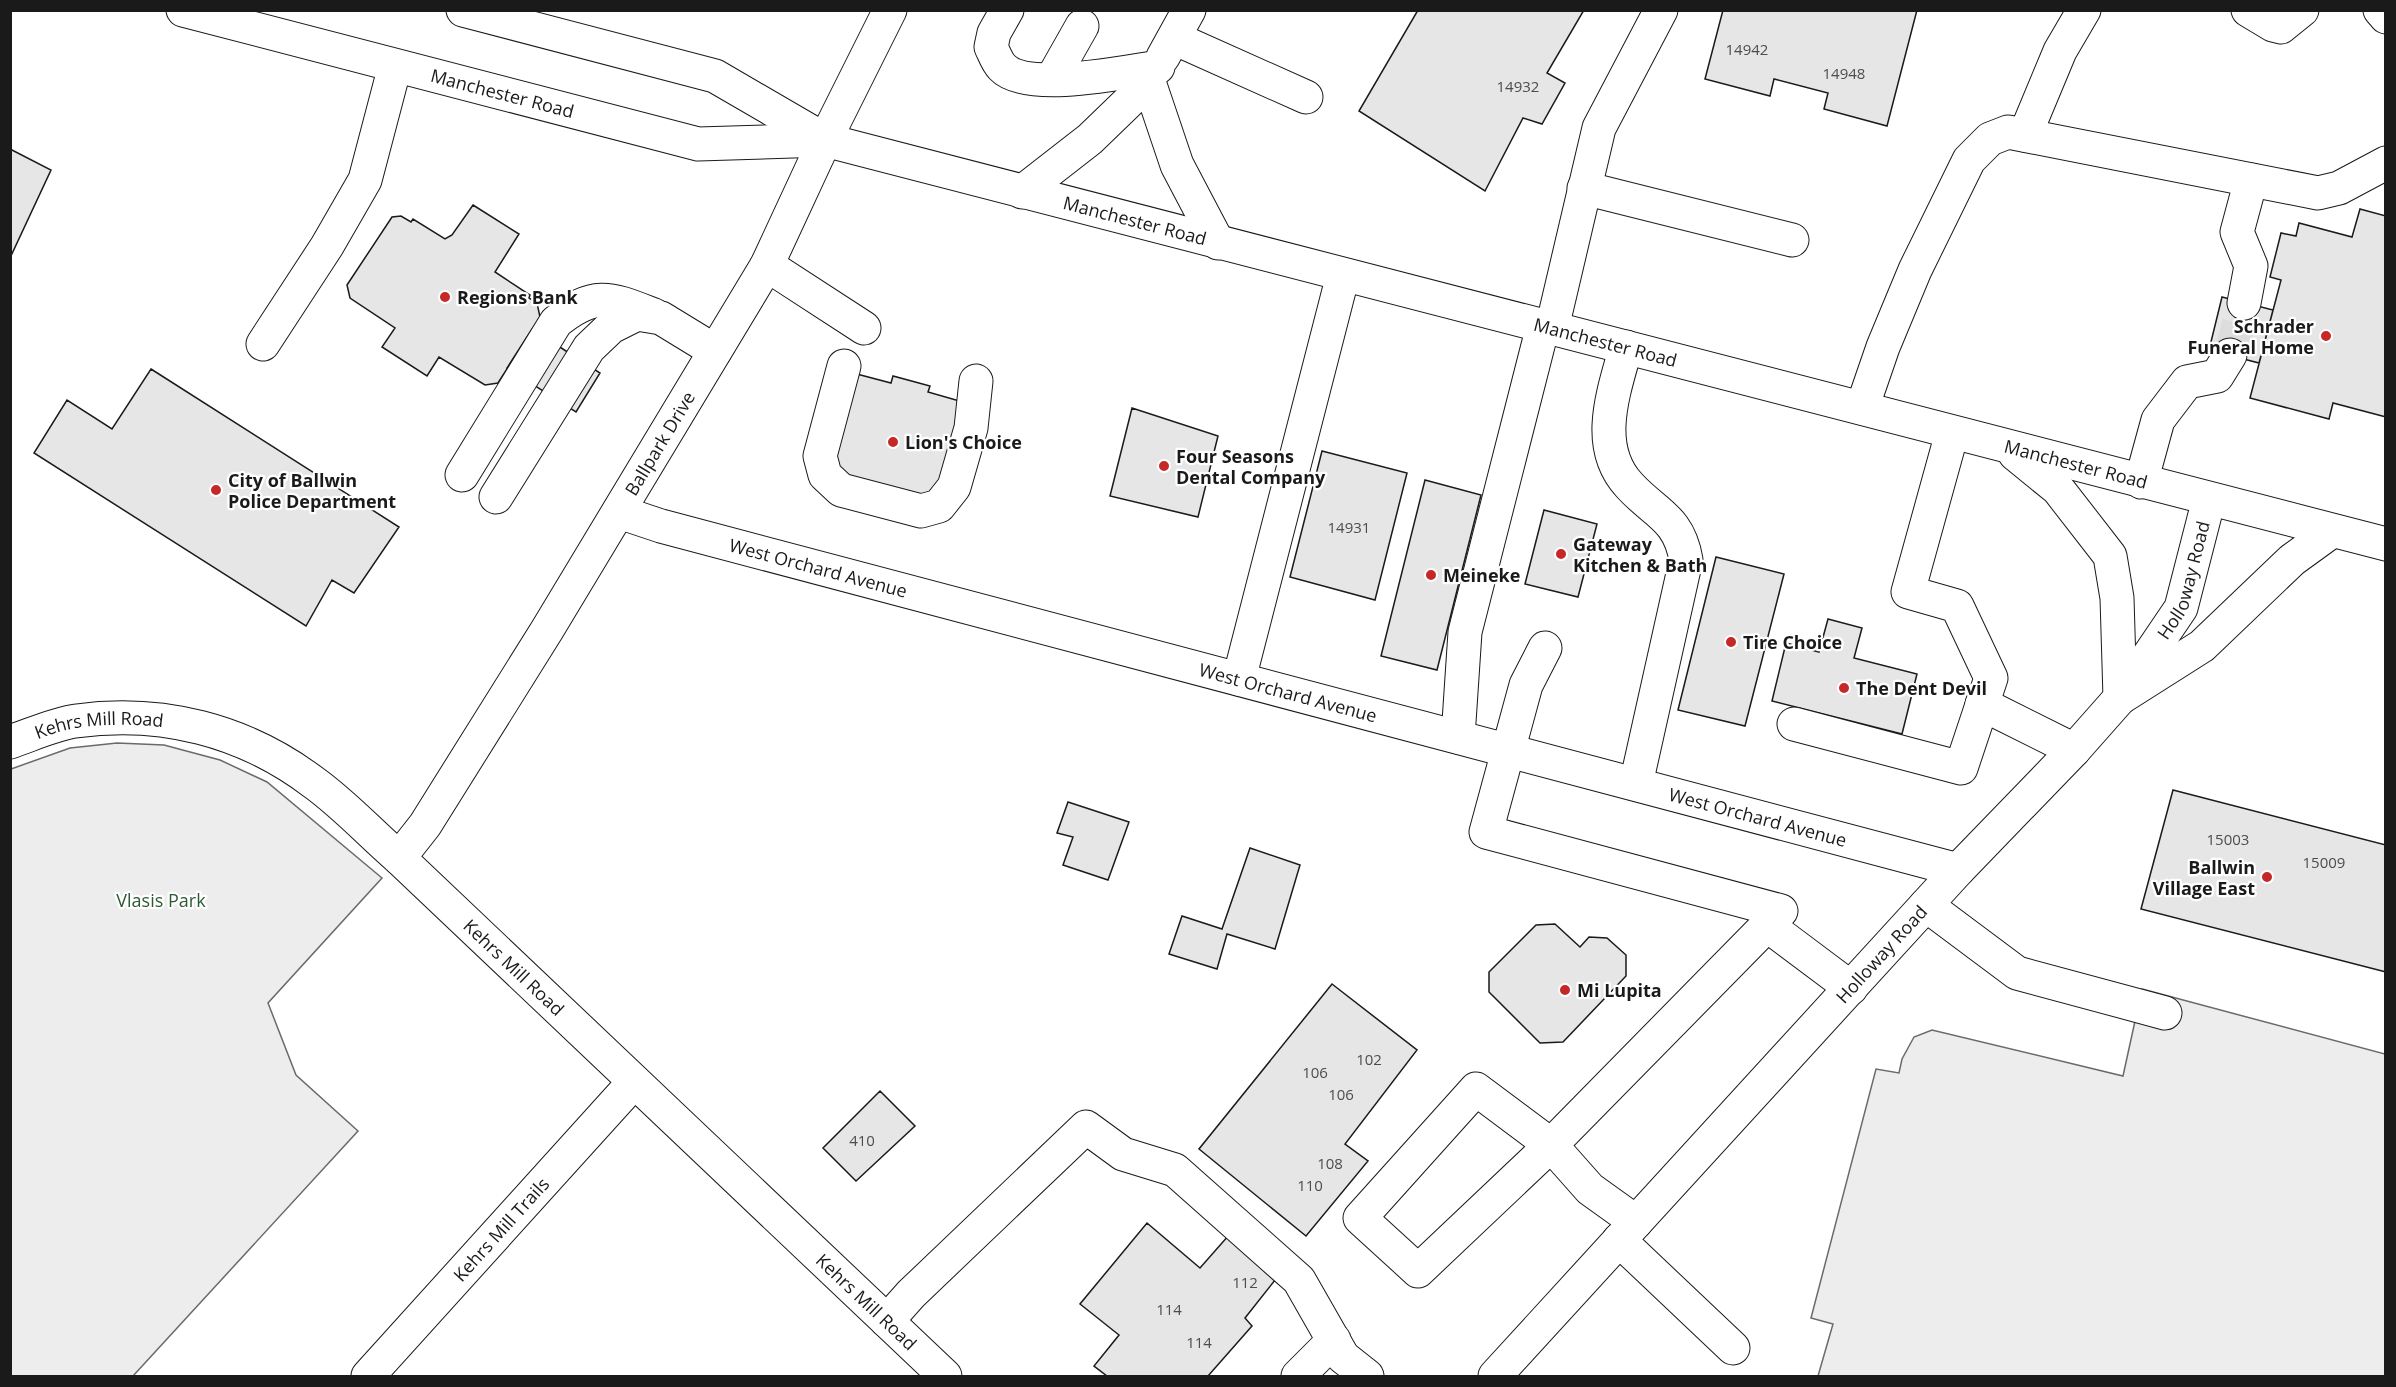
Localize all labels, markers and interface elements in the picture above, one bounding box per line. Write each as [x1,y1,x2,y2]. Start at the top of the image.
house number: 14942 [1726,39,1768,59]
street label: Manchester Road [428,63,577,123]
house number: 14948 [1823,63,1865,83]
house number: 14932 [1497,76,1539,96]
street label: Manchester Road [1061,190,1209,250]
place label: Regions Bank [457,285,579,309]
marker: Regions Bank [438,290,452,304]
street label: Manchester Road [1531,312,1680,372]
place label: Schrader Funeral Home [2187,314,2314,359]
marker: Schrader Funeral Home [2319,329,2333,343]
street label: Ballpark Drive [619,387,700,500]
place label: Lion's Choice [905,430,1022,454]
street label: Manchester Road [2002,434,2150,494]
marker: Lion's Choice [886,435,900,449]
place label: Four Seasons Dental Company [1176,444,1326,489]
marker: Four Seasons Dental Company [1157,459,1171,473]
place label: City of Ballwin Police Department [228,468,396,513]
marker: City of Ballwin Police Department [209,483,223,497]
house number: 14931 [1328,517,1370,537]
street label: Holloway Road [2151,518,2215,644]
place label: Gateway Kitchen & Bath [1573,532,1707,577]
street label: West Orchard Avenue [727,533,910,603]
marker: Gateway Kitchen & Bath [1554,547,1568,561]
place label: Meineke [1443,563,1520,587]
marker: Meineke [1424,568,1438,582]
place label: Tire Choice [1743,630,1842,654]
marker: Tire Choice [1724,635,1738,649]
street label: West Orchard Avenue [1196,657,1380,727]
place label: The Dent Devil [1856,676,1987,700]
marker: The Dent Devil [1837,681,1851,695]
street label: Kehrs Mill Road [31,706,165,744]
street label: West Orchard Avenue [1666,782,1849,852]
house number: 15003 [2207,829,2249,849]
house number: 15009 [2303,852,2345,872]
place label: Ballwin Village East [2153,855,2255,900]
marker: Ballwin Village East [2260,870,2274,884]
park label: Vlasis Park [116,888,206,912]
street label: Holloway Road [1830,900,1932,1008]
street label: Kehrs Mill Road [458,914,570,1021]
place label: Mi Lupita [1577,978,1662,1002]
marker: Mi Lupita [1558,983,1572,997]
house number: 102 [1356,1049,1382,1069]
house number: 106 [1302,1062,1328,1082]
house number: 106 [1328,1084,1354,1104]
house number: 410 [849,1130,875,1150]
house number: 108 [1317,1153,1343,1173]
street label: Kehrs Mill Trails [448,1172,554,1286]
house number: 110 [1297,1175,1323,1195]
street label: Kehrs Mill Road [811,1248,922,1355]
house number: 112 [1232,1272,1258,1292]
house number: 114 [1156,1299,1182,1319]
house number: 114 [1186,1332,1212,1352]

